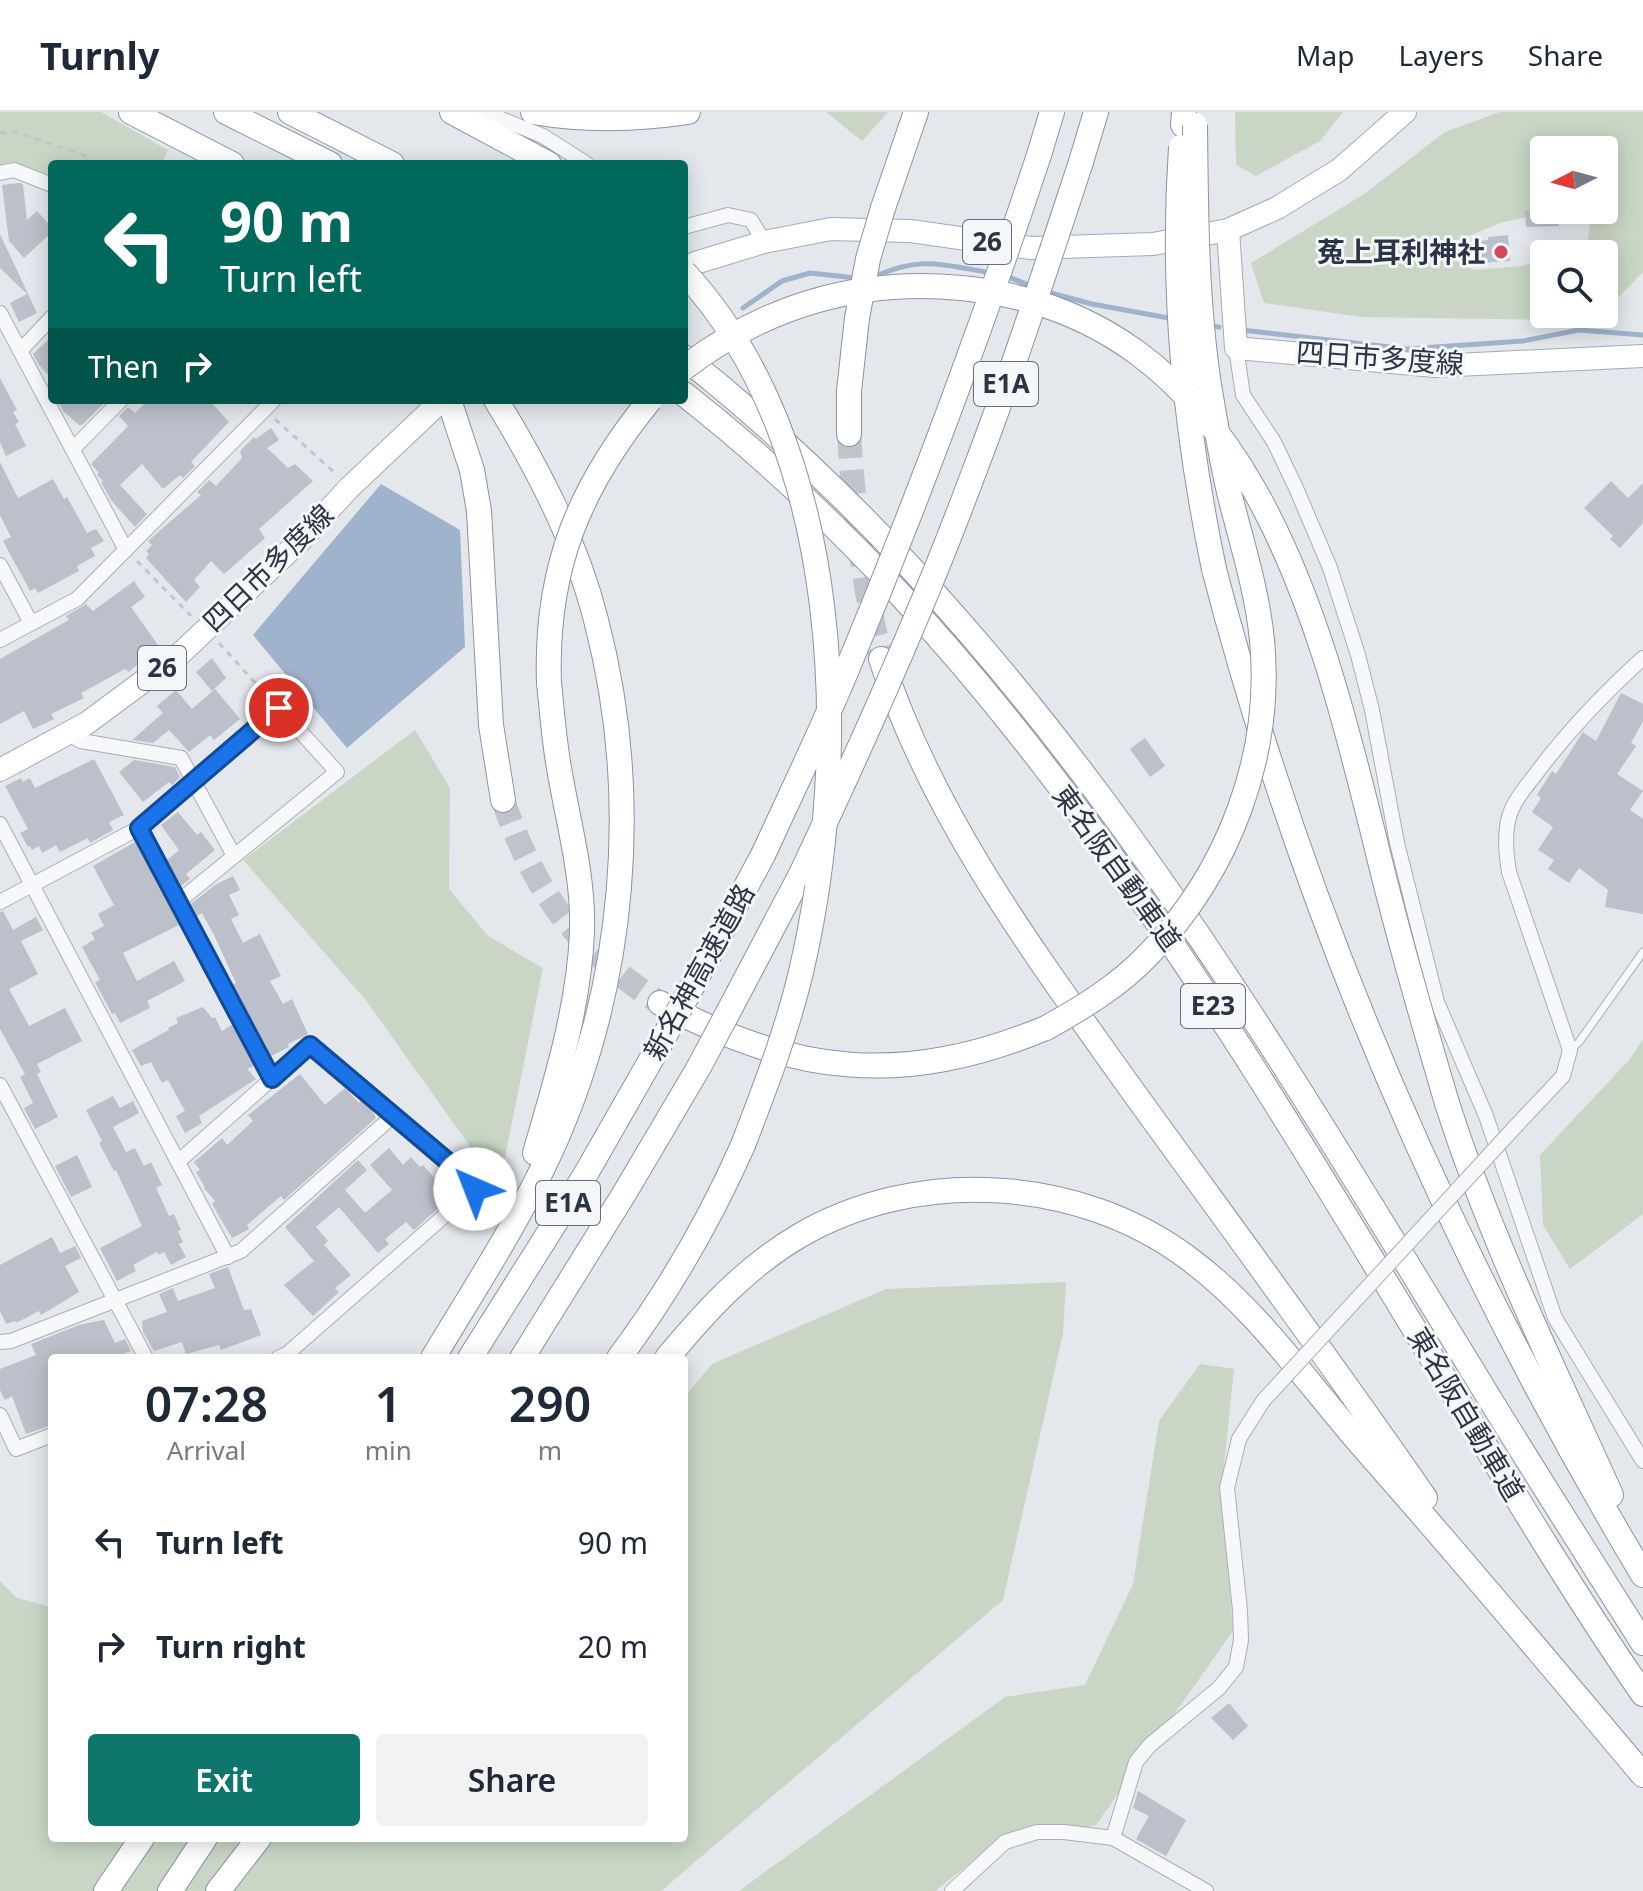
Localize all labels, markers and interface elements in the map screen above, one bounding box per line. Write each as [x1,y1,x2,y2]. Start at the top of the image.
text: Turnly [40,29,159,81]
text: Map [1296,36,1354,74]
text: Layers [1398,36,1484,74]
text: Share [1528,36,1603,74]
north arrow [1530,136,1618,224]
map controls [1530,136,1618,328]
text: 90 m [220,182,353,258]
icon: left [88,192,192,296]
road number: 26 [963,220,1011,264]
place label: 菟上耳利神社 [1317,232,1485,270]
button: search [1530,240,1618,328]
marker: 菟上耳利神社 [1492,243,1510,261]
text: Turn left [220,254,362,303]
street label: 四日市多度線 [1295,332,1465,382]
icon: right [175,344,219,388]
text: Then [88,346,159,387]
road number: E1A [974,362,1038,406]
street label: 四日市多度線 [194,495,341,639]
road number: 26 [138,646,186,690]
pin [245,674,313,742]
icon: arrive [257,686,301,730]
street label: 東名阪自動車道 [1045,777,1191,958]
street label: 新名神高速道路 [634,877,762,1066]
road number: E23 [1181,984,1245,1028]
position arrow [433,1147,517,1231]
road number: E1A [536,1181,600,1225]
street label: 東名阪自動車道 [1400,1320,1534,1507]
text: 07:28 [145,1371,268,1436]
text: 1 [375,1371,402,1436]
text: 290 [509,1371,591,1436]
text: Arrival [167,1432,246,1468]
text: min [365,1432,412,1468]
text: m [538,1432,562,1468]
icon: left [88,1520,132,1564]
text: Turn left [156,1522,284,1563]
text: 90 m [578,1522,648,1563]
icon: right [88,1624,132,1668]
text: Turn right [156,1626,306,1667]
text: 20 m [578,1626,648,1667]
button: Exit [88,1734,360,1826]
button: Share [376,1734,648,1826]

